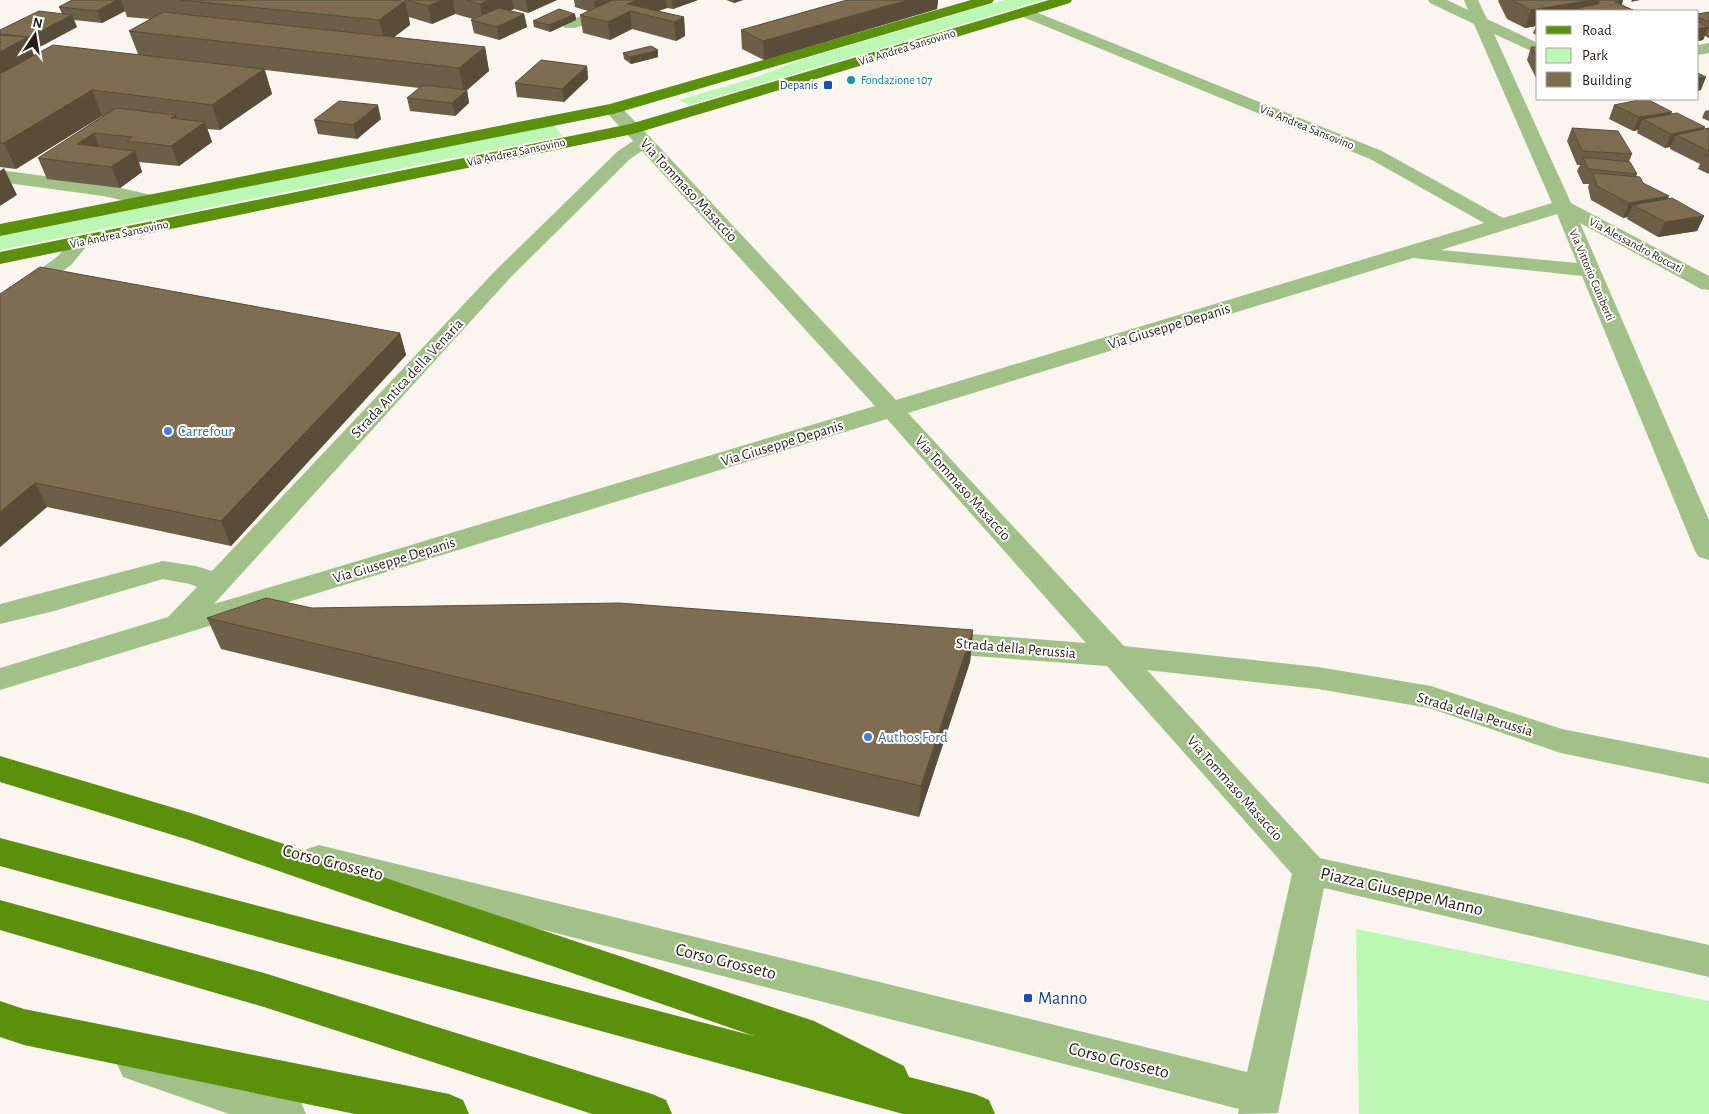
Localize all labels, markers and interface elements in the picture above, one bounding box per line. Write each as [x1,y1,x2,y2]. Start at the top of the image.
north arrow [10,10,60,60]
legend [1536,10,1699,100]
text: N [31,15,44,31]
text: Road [1582,23,1612,38]
street label: Via Andrea Sansovino [857,27,957,67]
text: Park [1582,48,1608,63]
text: Building [1582,73,1632,88]
marker: Fondazione 107 [845,74,857,86]
place label: Fondazione 107 [861,74,932,86]
place label: Depanis [780,79,818,91]
marker: Depanis [822,79,834,91]
street label: Via Andrea Sansovino [1258,103,1356,151]
street label: Via Andrea Sansovino [466,136,567,168]
street label: Via Tommaso Masaccio [637,136,740,245]
street label: Via Alessandro Roccati [1587,215,1685,275]
street label: Via Andrea Sansovino [69,218,170,250]
street label: Via Vittorio Cuniberti [1567,227,1617,323]
street label: Via Giuseppe Depanis [1106,301,1232,352]
street label: Strada Antica della Venaria [349,316,466,441]
street label: Via Giuseppe Depanis [719,418,845,469]
place label: Carrefour [178,424,233,439]
marker: Carrefour [162,425,174,437]
street label: Via Tommaso Masaccio [912,433,1013,543]
street label: Via Giuseppe Depanis [331,535,457,586]
street label: Strada della Perussia [955,636,1077,661]
street label: Strada della Perussia [1415,690,1535,739]
place label: Authos Ford [878,730,948,745]
marker: Authos Ford [862,731,874,743]
street label: Via Tommaso Masaccio [1184,733,1285,843]
street label: Corso Grosseto [281,842,385,884]
street label: Piazza Giuseppe Manno [1319,864,1485,919]
street label: Corso Grosseto [674,941,778,983]
place label: Manno [1038,990,1088,1008]
marker: Manno [1022,992,1034,1004]
street label: Corso Grosseto [1067,1040,1171,1082]

